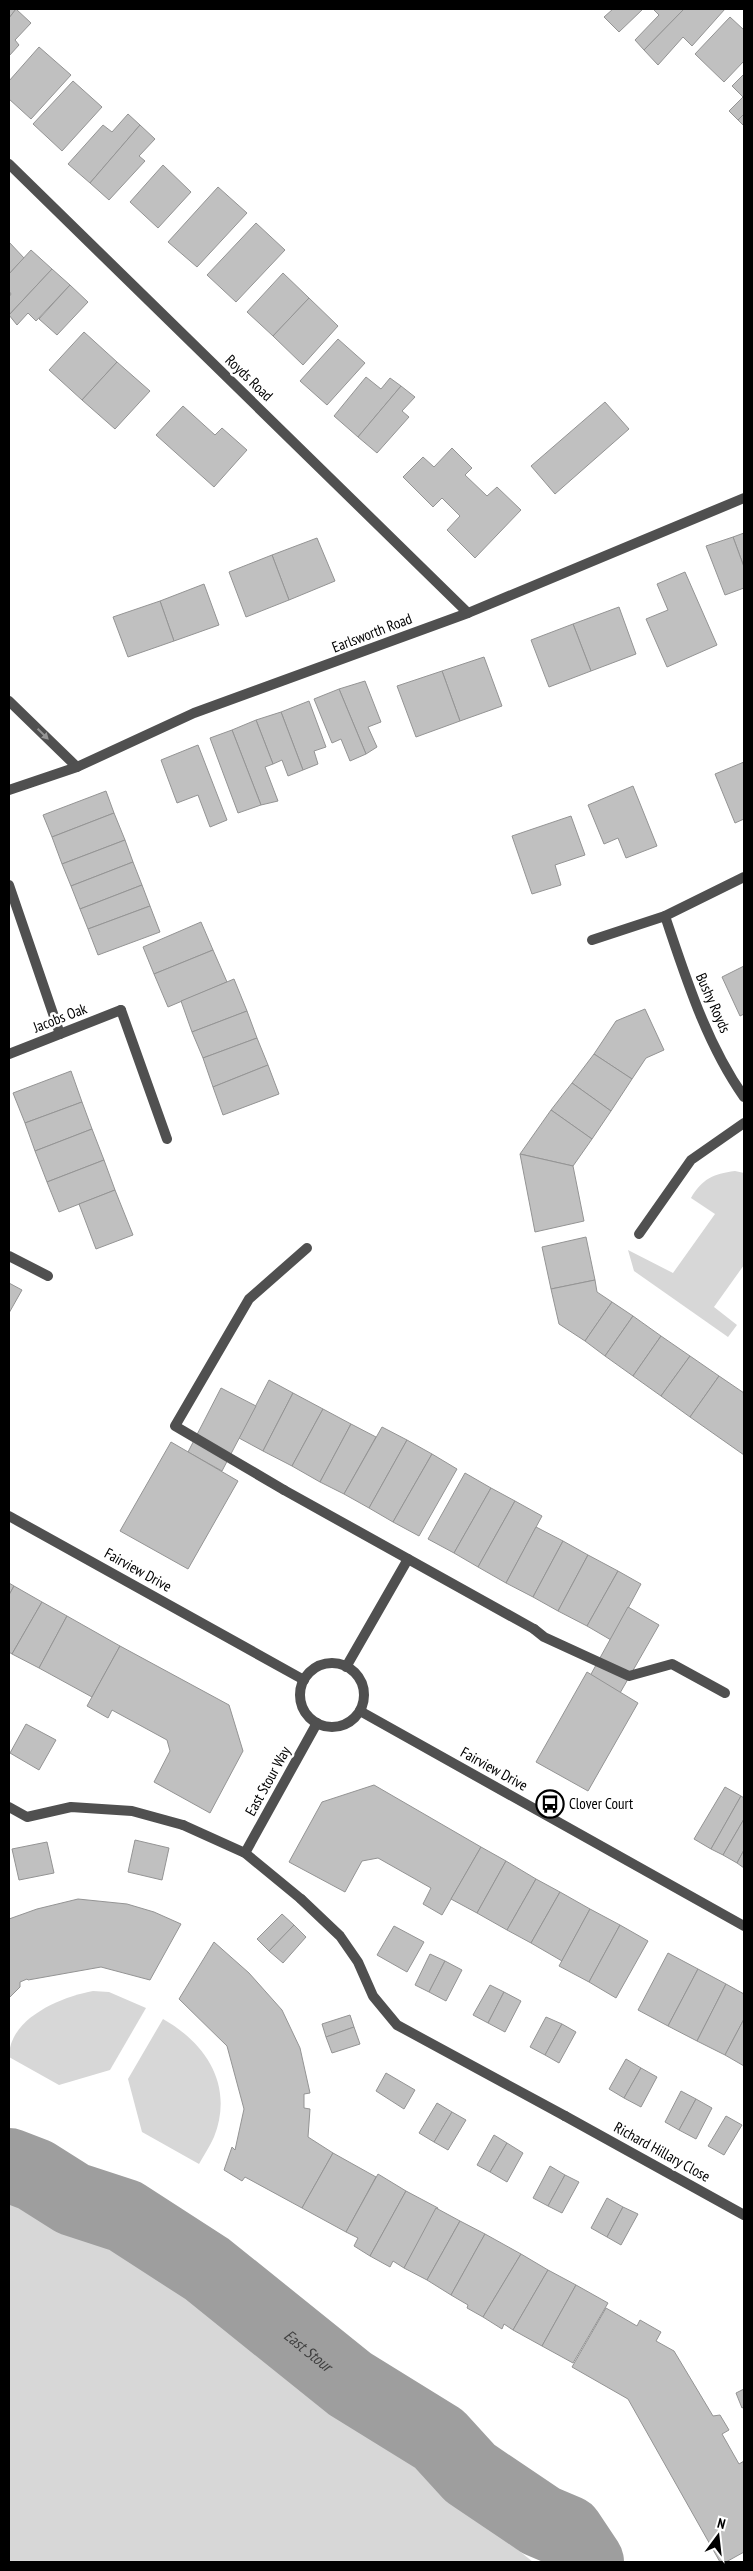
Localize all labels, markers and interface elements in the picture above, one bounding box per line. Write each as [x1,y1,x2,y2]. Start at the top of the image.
street label: Royds Road [222,350,277,405]
street label: Earlsworth Road [329,609,415,657]
one-way arrow [37,728,49,740]
street label: Bushy Royds [692,970,735,1036]
street label: Jacobs Oak [29,999,90,1037]
street label: Fairview Drive [101,1543,175,1596]
street label: East Stour Way [241,1742,295,1819]
street label: Fairview Drive [457,1742,531,1795]
bus stop icon: Clover Court [535,1789,565,1819]
place label: Clover Court [569,1794,633,1813]
street label: Richard Hillary Close [611,2117,714,2186]
water label: East Stour [280,2325,338,2377]
north arrow [693,2511,743,2561]
text: N [715,2514,727,2533]

